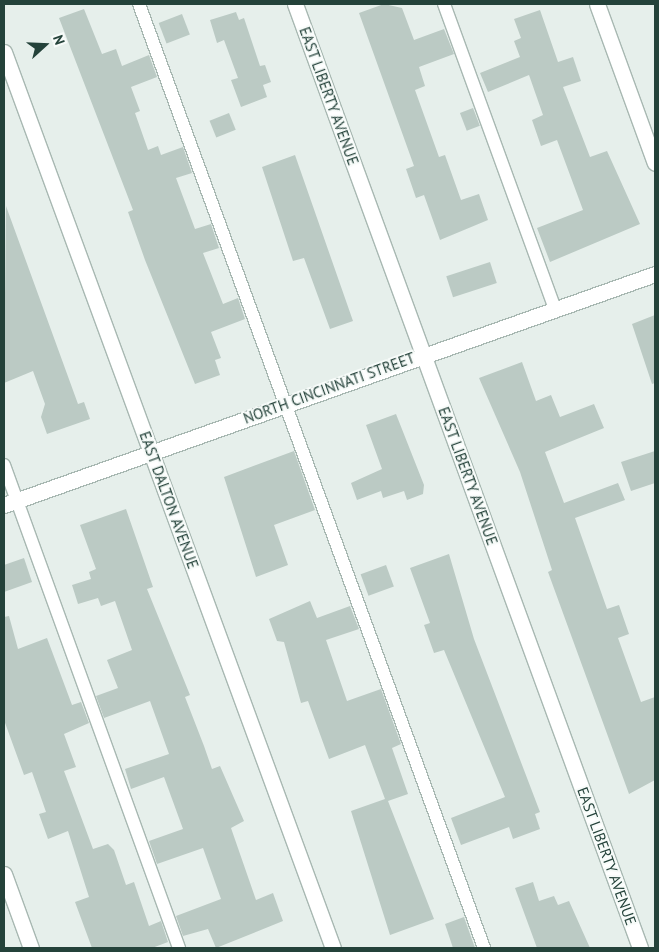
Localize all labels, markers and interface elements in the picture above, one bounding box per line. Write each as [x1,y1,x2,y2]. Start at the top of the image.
north arrow [20,20,70,70]
street label: EAST LIBERTY AVENUE [295,24,363,168]
text: N [49,32,69,47]
street label: NORTH CINCINNATI STREET [241,349,417,427]
street label: EAST LIBERTY AVENUE [434,404,502,548]
street label: EAST DALTON AVENUE [136,428,202,572]
street label: EAST LIBERTY AVENUE [573,784,641,928]

